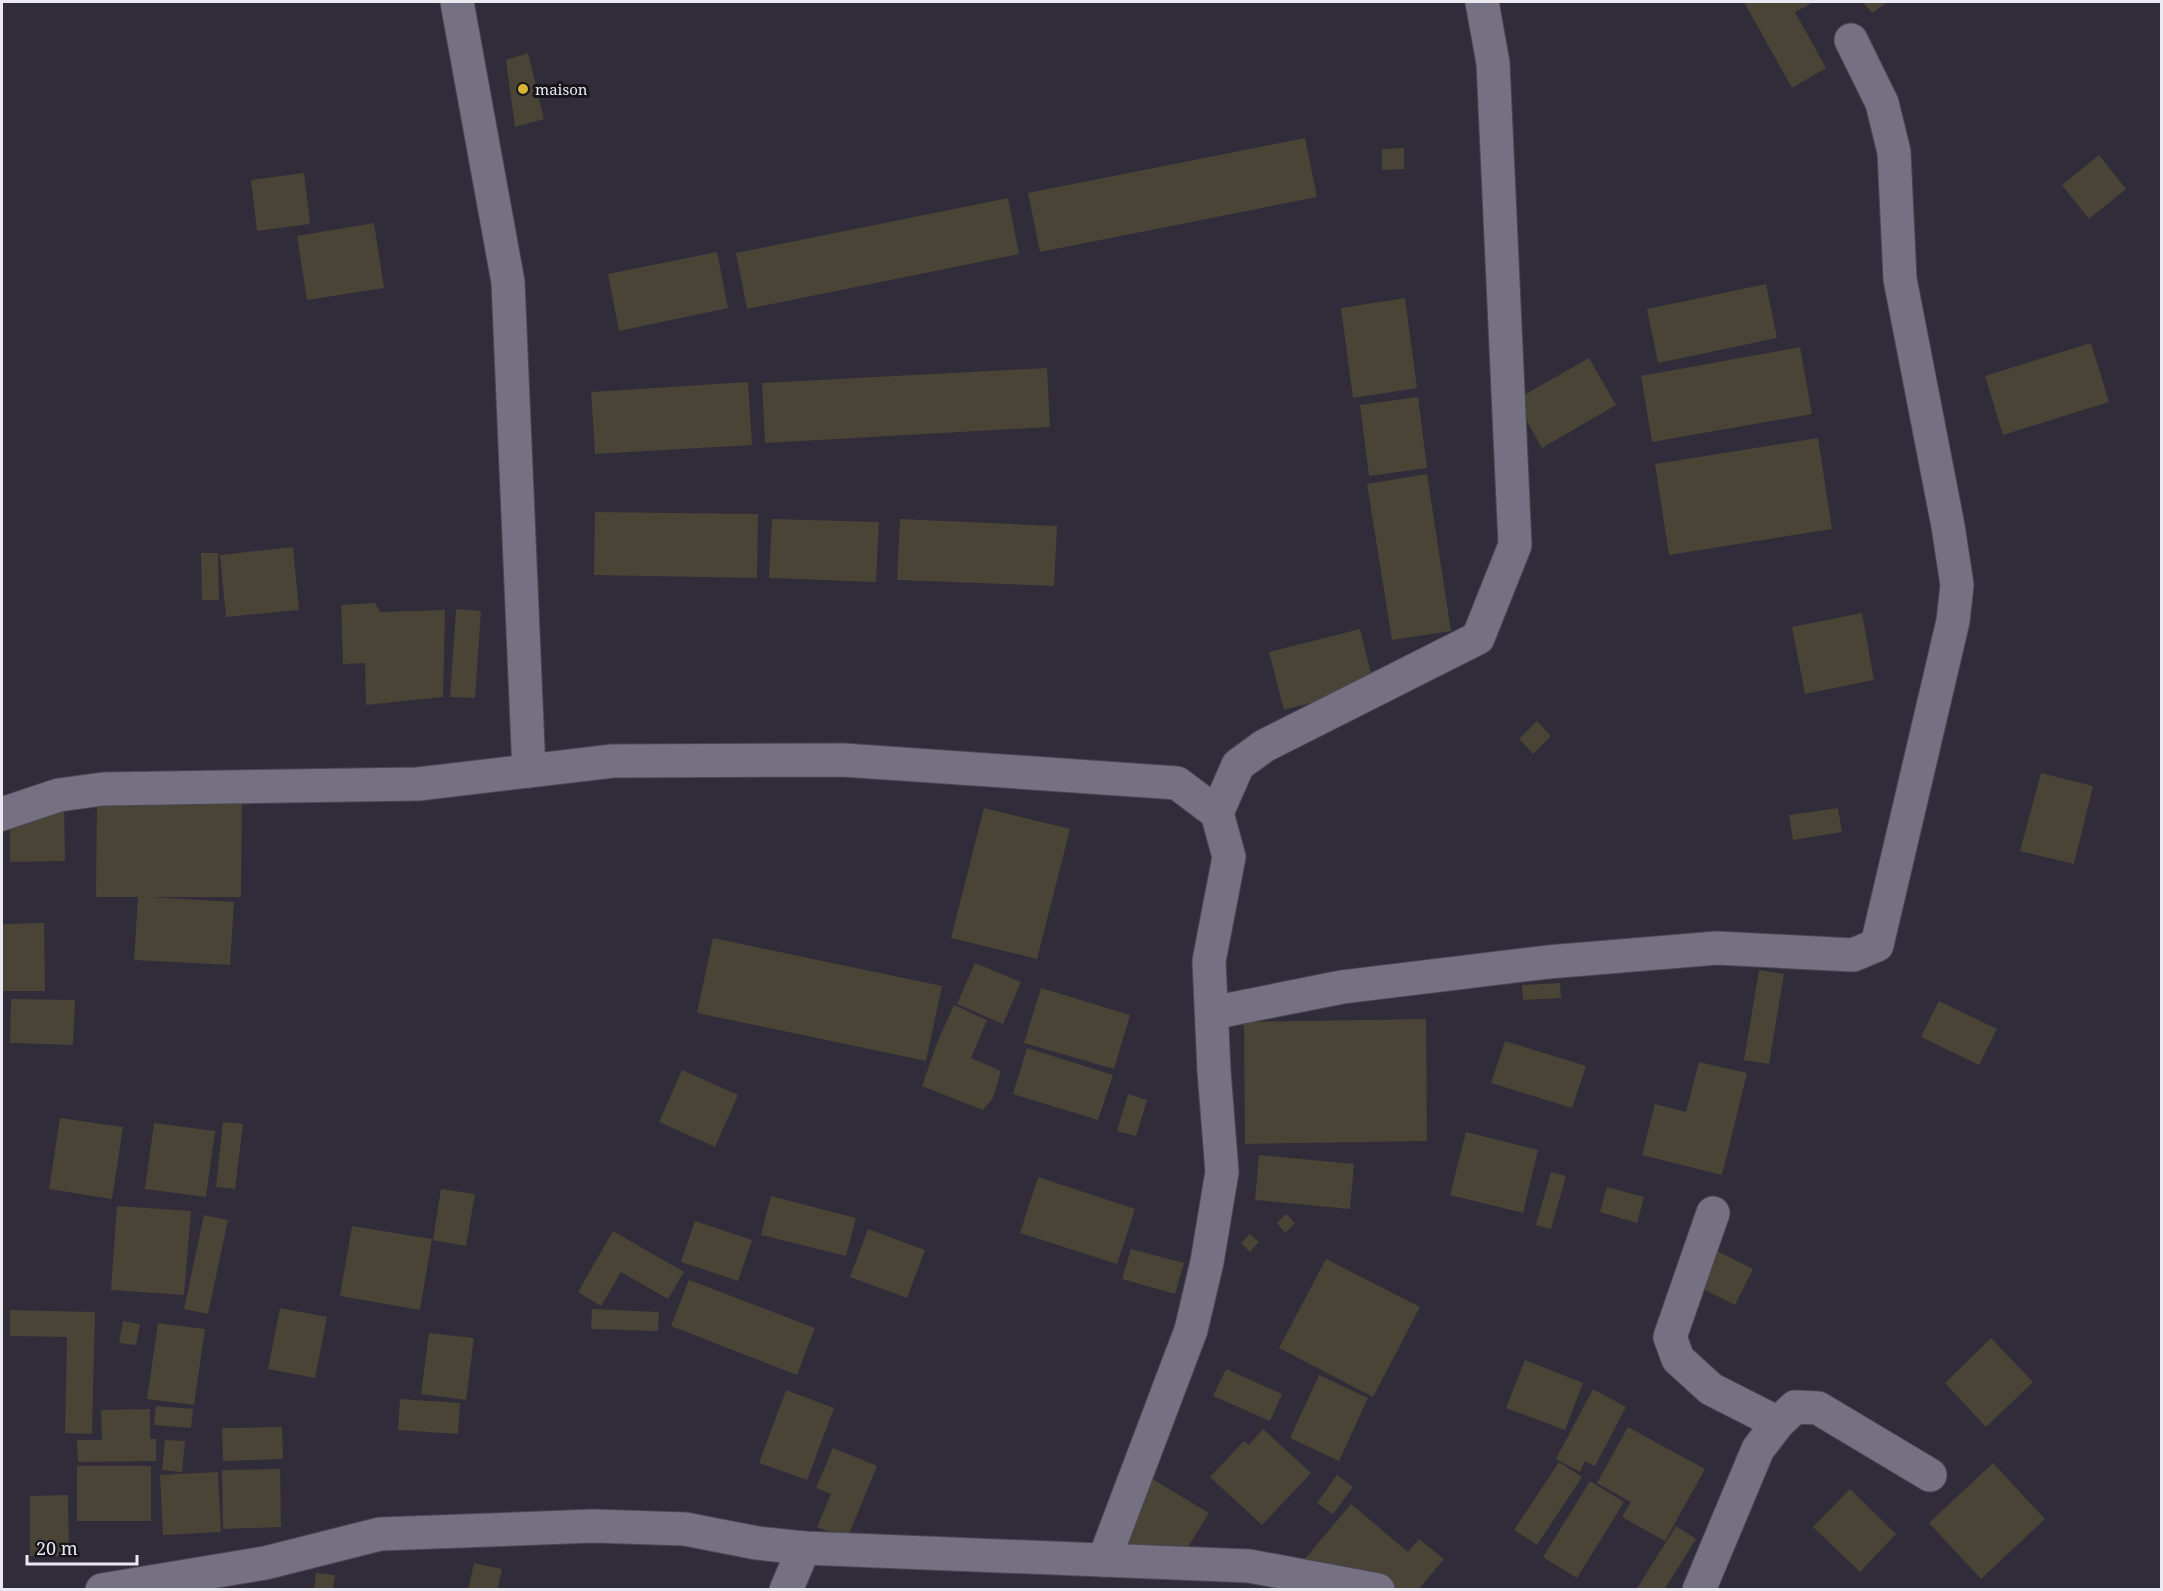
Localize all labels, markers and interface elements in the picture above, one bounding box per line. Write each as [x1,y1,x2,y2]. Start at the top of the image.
place label: maison [535,79,588,99]
marker: maison [516,82,530,96]
scale bar [27,1528,136,1566]
text: 20 m [36,1536,78,1560]

